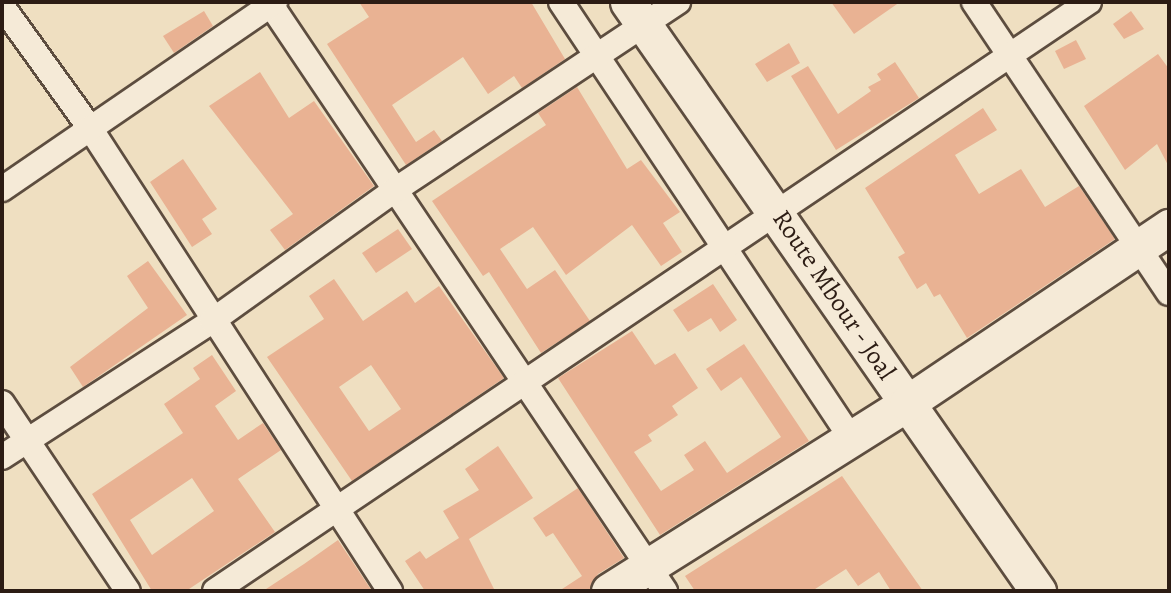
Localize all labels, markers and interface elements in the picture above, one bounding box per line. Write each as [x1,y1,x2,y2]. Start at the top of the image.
street label: Route Mbour - Joal [765,204,903,386]

